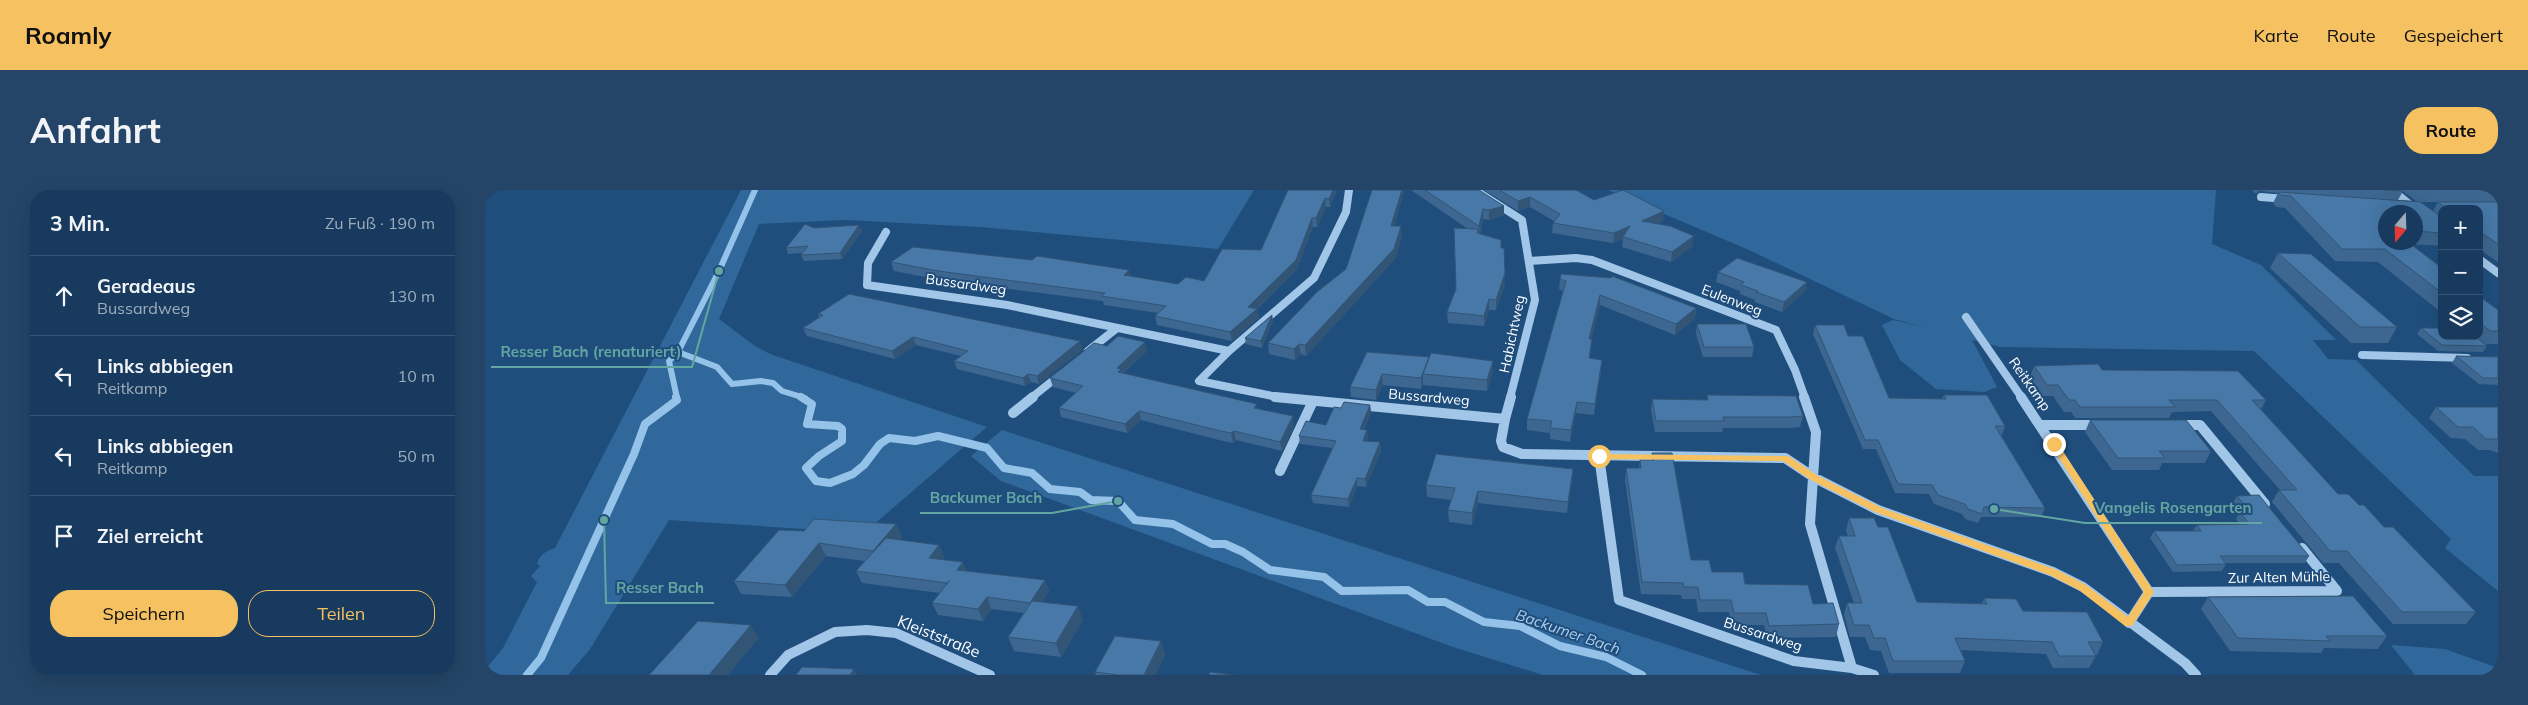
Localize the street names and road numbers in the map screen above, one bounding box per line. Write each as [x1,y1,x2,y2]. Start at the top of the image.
street label: Bussardweg [924,269,1008,299]
street label: Eulenweg [1699,280,1765,320]
street label: Habichtweg [1495,293,1529,375]
street label: Reitkamp [2005,354,2055,414]
street label: Bussardweg [1388,384,1470,410]
street label: Zur Alten Mühle [2228,567,2330,587]
street label: Kleiststraße [895,610,983,662]
street label: Bussardweg [1722,613,1804,655]

